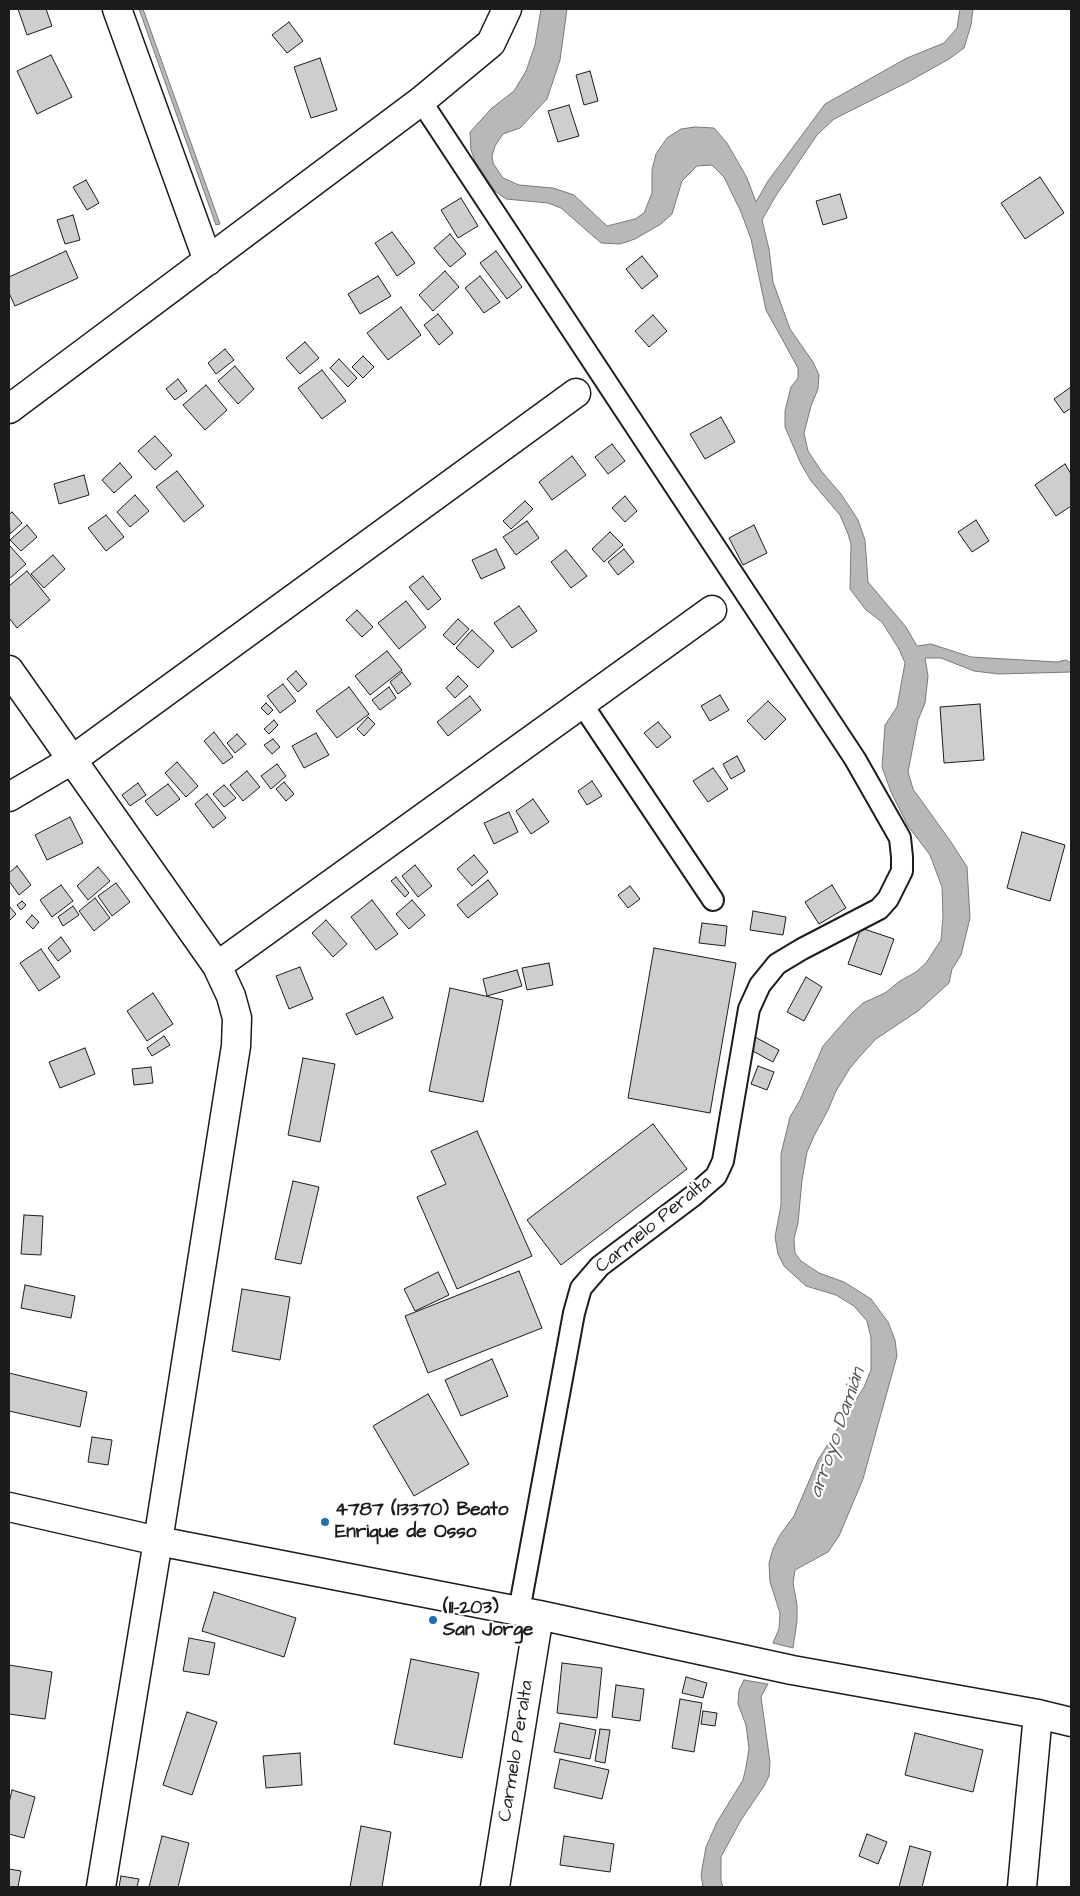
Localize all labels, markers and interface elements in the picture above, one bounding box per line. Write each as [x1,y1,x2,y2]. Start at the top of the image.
street label: Carmelo Peralta [591,1171,717,1279]
water label: arroyo Damián [805,1365,871,1501]
place label: 4787 (13370) Beato Enrique de Osso [335,1500,508,1544]
marker: 4787 (13370) Beato Enrique de Osso [319,1516,331,1528]
place label: (11-203) San Jorge [443,1598,533,1642]
marker: (11-203) San Jorge [427,1614,439,1626]
street label: Carmelo Peralta [495,1679,539,1823]

